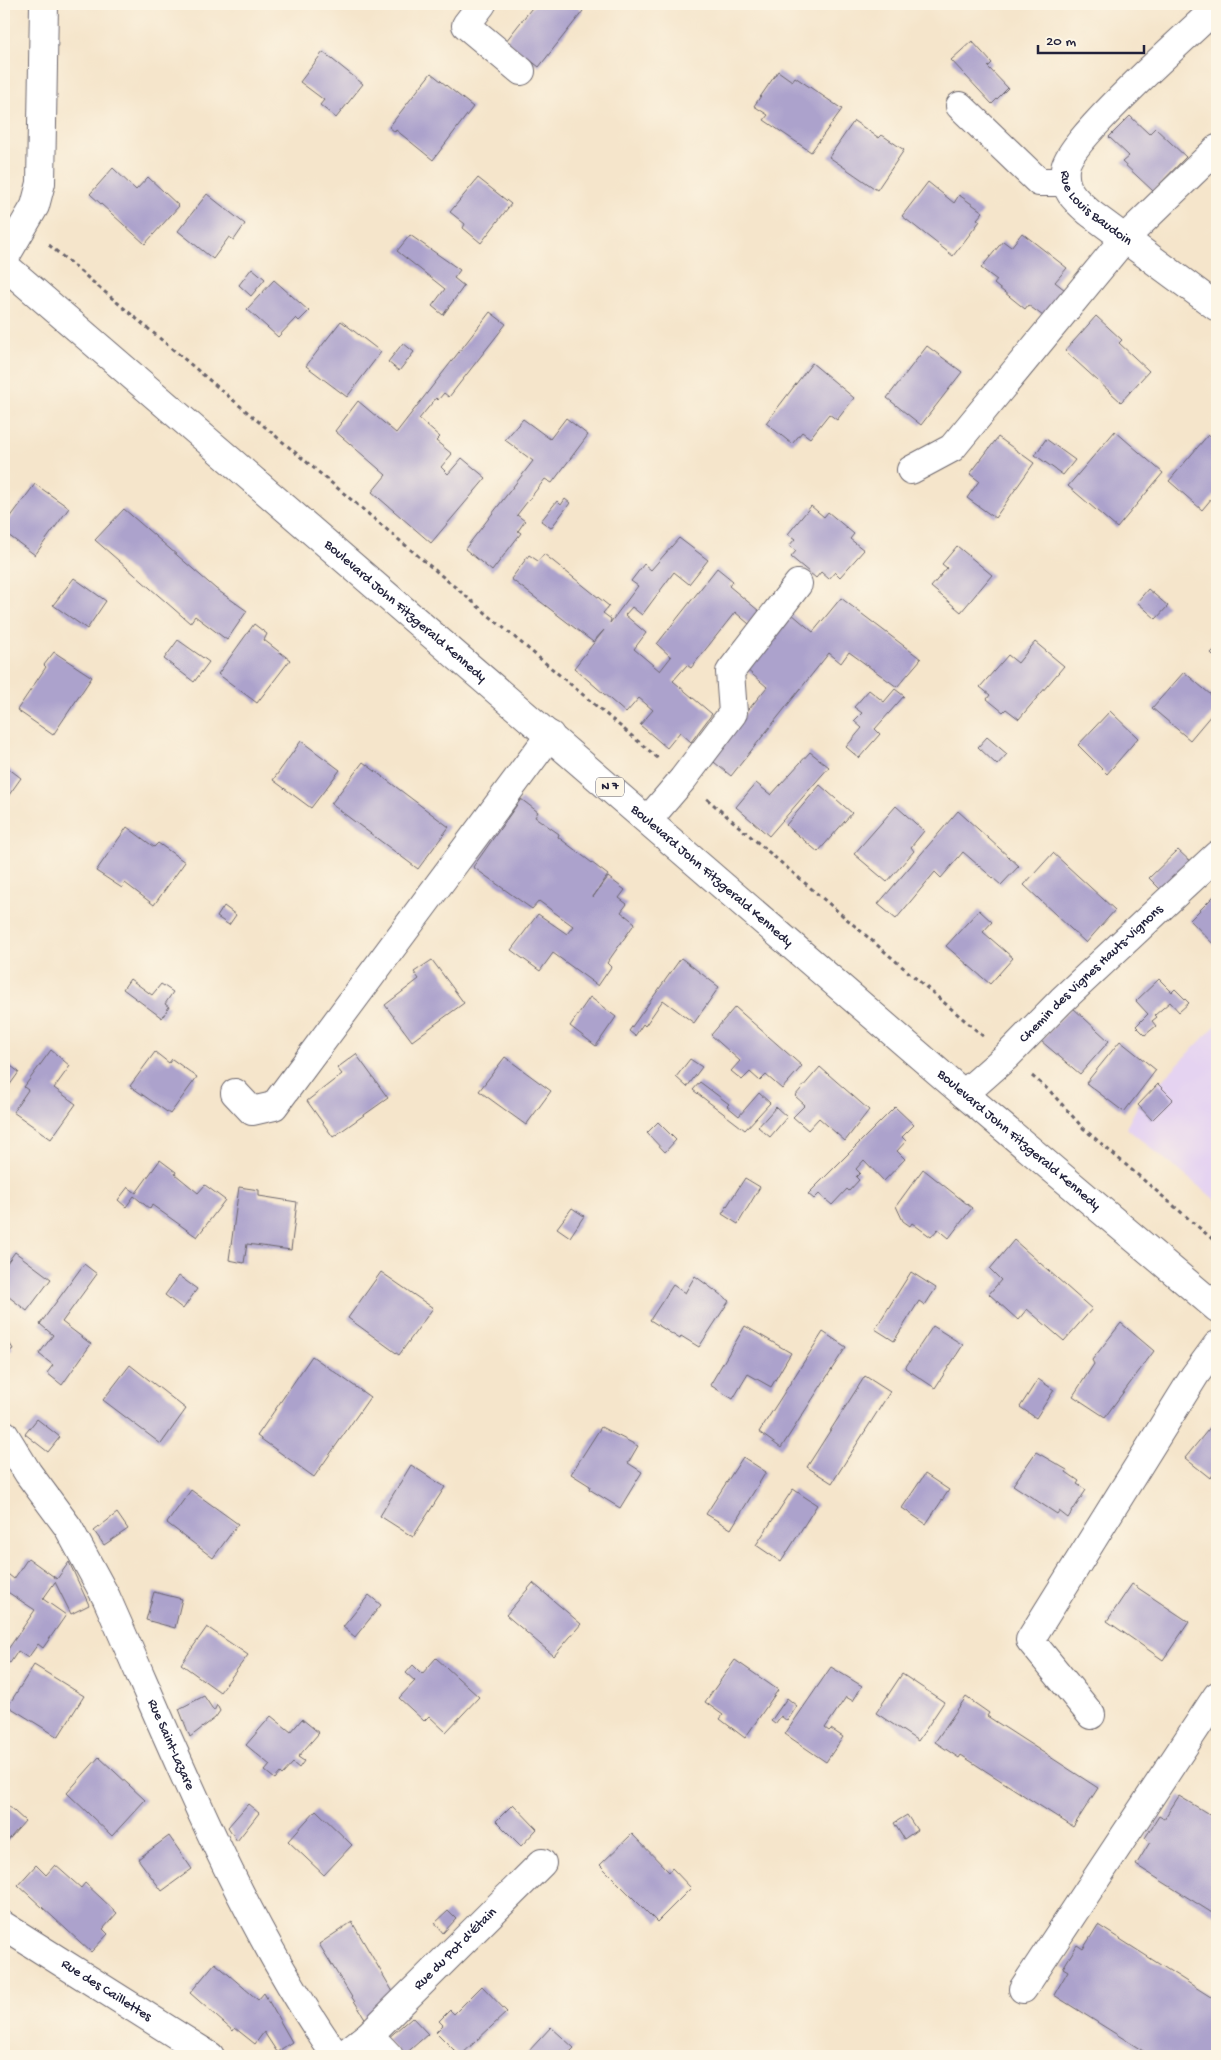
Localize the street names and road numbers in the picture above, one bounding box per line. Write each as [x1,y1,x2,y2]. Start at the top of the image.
street label: Rue Louis Baudoin [1056,171,1136,250]
street label: Boulevard John Fitzgerald Kennedy [320,536,490,686]
road number: N 7 [596,778,624,796]
street label: Boulevard John Fitzgerald Kennedy [626,801,797,951]
street label: Chemin des Vignes Hauts-Vignons [1016,901,1167,1047]
street label: Boulevard John Fitzgerald Kennedy [933,1065,1104,1214]
street label: Rue Saint-Lazare [143,1697,199,1794]
street label: Rue du Pot d'Étain [410,1904,501,1994]
street label: Rue des Caillettes [58,1956,156,2026]

